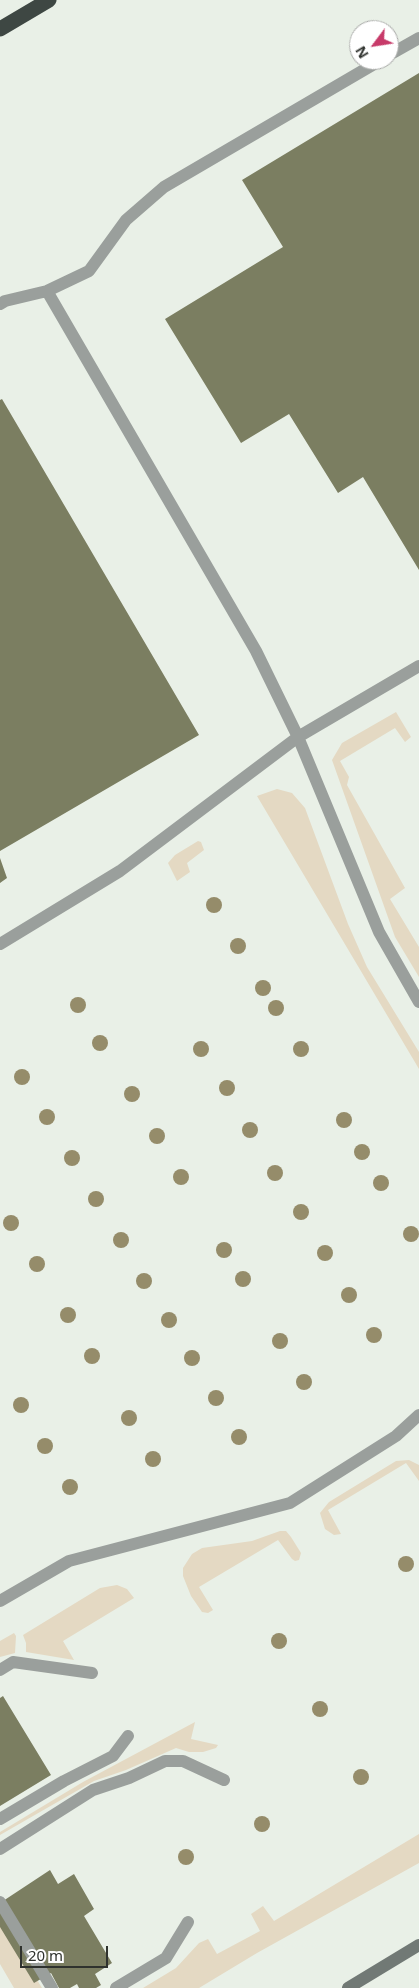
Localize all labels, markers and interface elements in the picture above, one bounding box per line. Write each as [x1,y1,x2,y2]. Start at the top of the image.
north arrow [349,20,399,70]
text: N [350,43,373,62]
scale bar [22,1936,110,1968]
text: 20 m [28,1945,63,1965]

